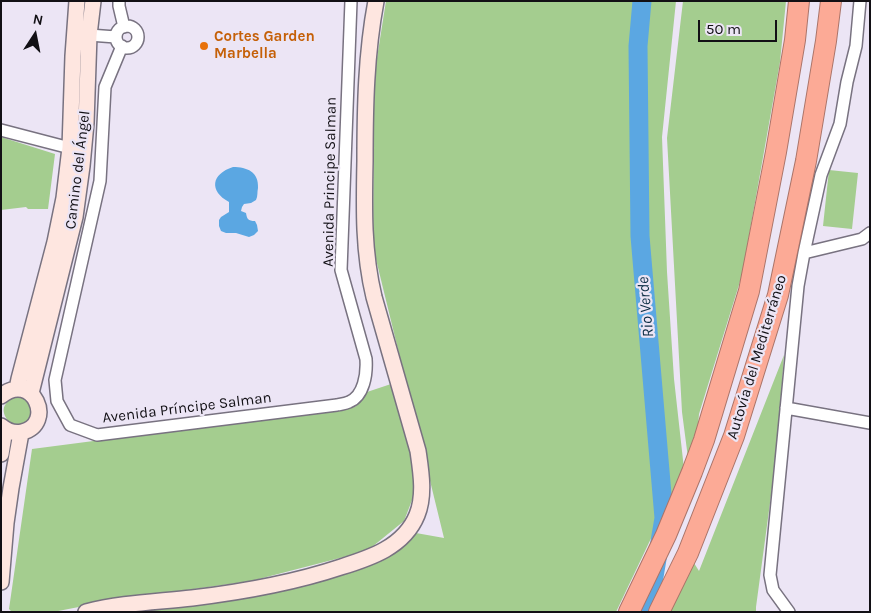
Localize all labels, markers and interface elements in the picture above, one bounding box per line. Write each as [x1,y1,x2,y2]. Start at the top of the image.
north arrow [10,10,60,60]
text: N [31,10,45,29]
scale bar [701,10,780,42]
text: 50 m [706,20,741,38]
place label: Cortes Garden Marbella [214,28,315,63]
marker: Cortes Garden Marbella [198,40,210,52]
street label: Avenida Principe Salman [320,97,340,267]
street label: Camino del Ángel [62,110,94,230]
street label: Autovía del Mediterráneo [723,273,791,441]
water label: Rio Verde [634,276,658,338]
street label: Avenida Príncipe Salman [101,389,273,427]

